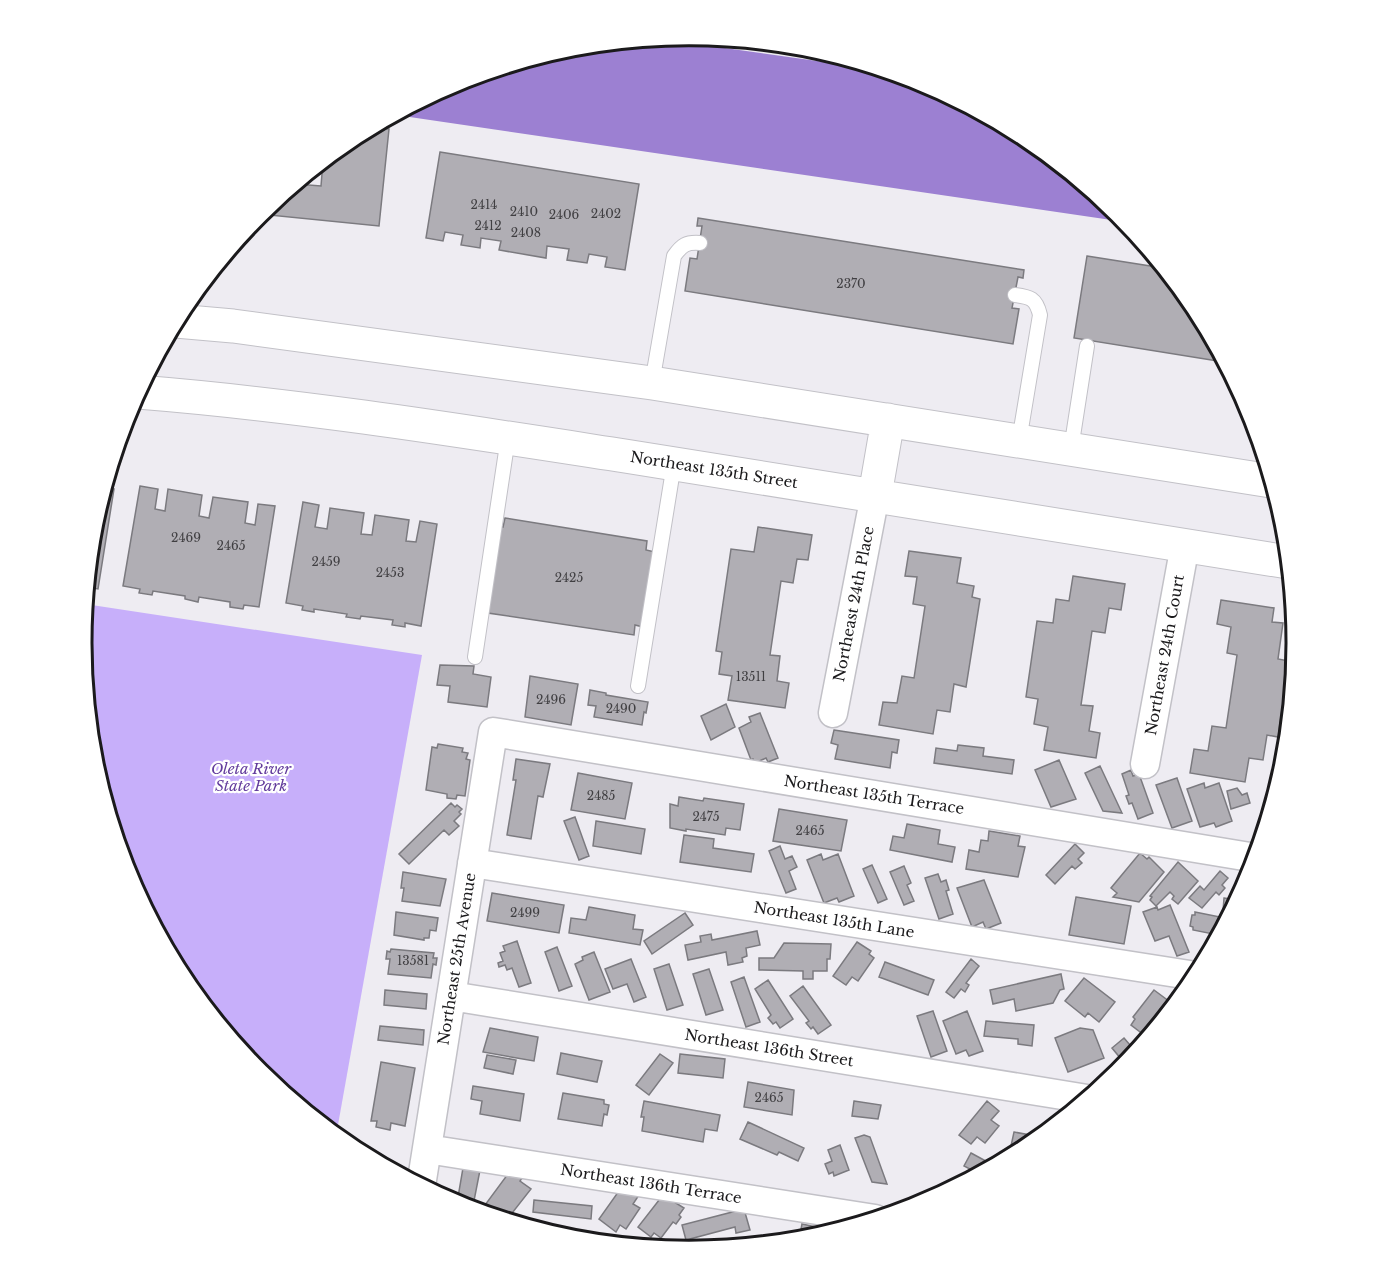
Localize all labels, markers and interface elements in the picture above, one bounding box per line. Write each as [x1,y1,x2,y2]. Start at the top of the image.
house number: 2414 [471,197,497,212]
house number: 2410 [510,204,538,219]
house number: 2402 [591,206,621,221]
house number: 2406 [549,207,580,222]
house number: 2412 [474,218,502,233]
house number: 2408 [511,225,541,240]
house number: 2370 [836,276,866,291]
street label: Northeast 135th Street [629,447,800,492]
street label: Northeast 24th Place [829,524,878,683]
house number: 2469 [171,530,201,545]
house number: 2465 [217,538,246,553]
house number: 2459 [312,554,340,569]
house number: 2453 [376,565,404,580]
house number: 2425 [555,570,583,585]
street label: Northeast 24th Court [1141,573,1188,737]
house number: 13511 [736,669,766,684]
house number: 2496 [536,692,566,707]
house number: 2490 [606,701,636,716]
park label: Oleta River State Park [211,759,292,795]
street label: Northeast 135th Terrace [783,771,966,818]
house number: 2485 [587,788,615,803]
house number: 2475 [692,809,720,824]
house number: 2465 [796,823,825,838]
street label: Northeast 25th Avenue [433,871,480,1046]
street label: Northeast 135th Lane [752,897,916,942]
house number: 2499 [510,905,540,920]
house number: 13581 [397,953,429,968]
street label: Northeast 136th Street [683,1025,855,1070]
house number: 2465 [755,1090,784,1105]
street label: Northeast 136th Terrace [559,1160,743,1207]

